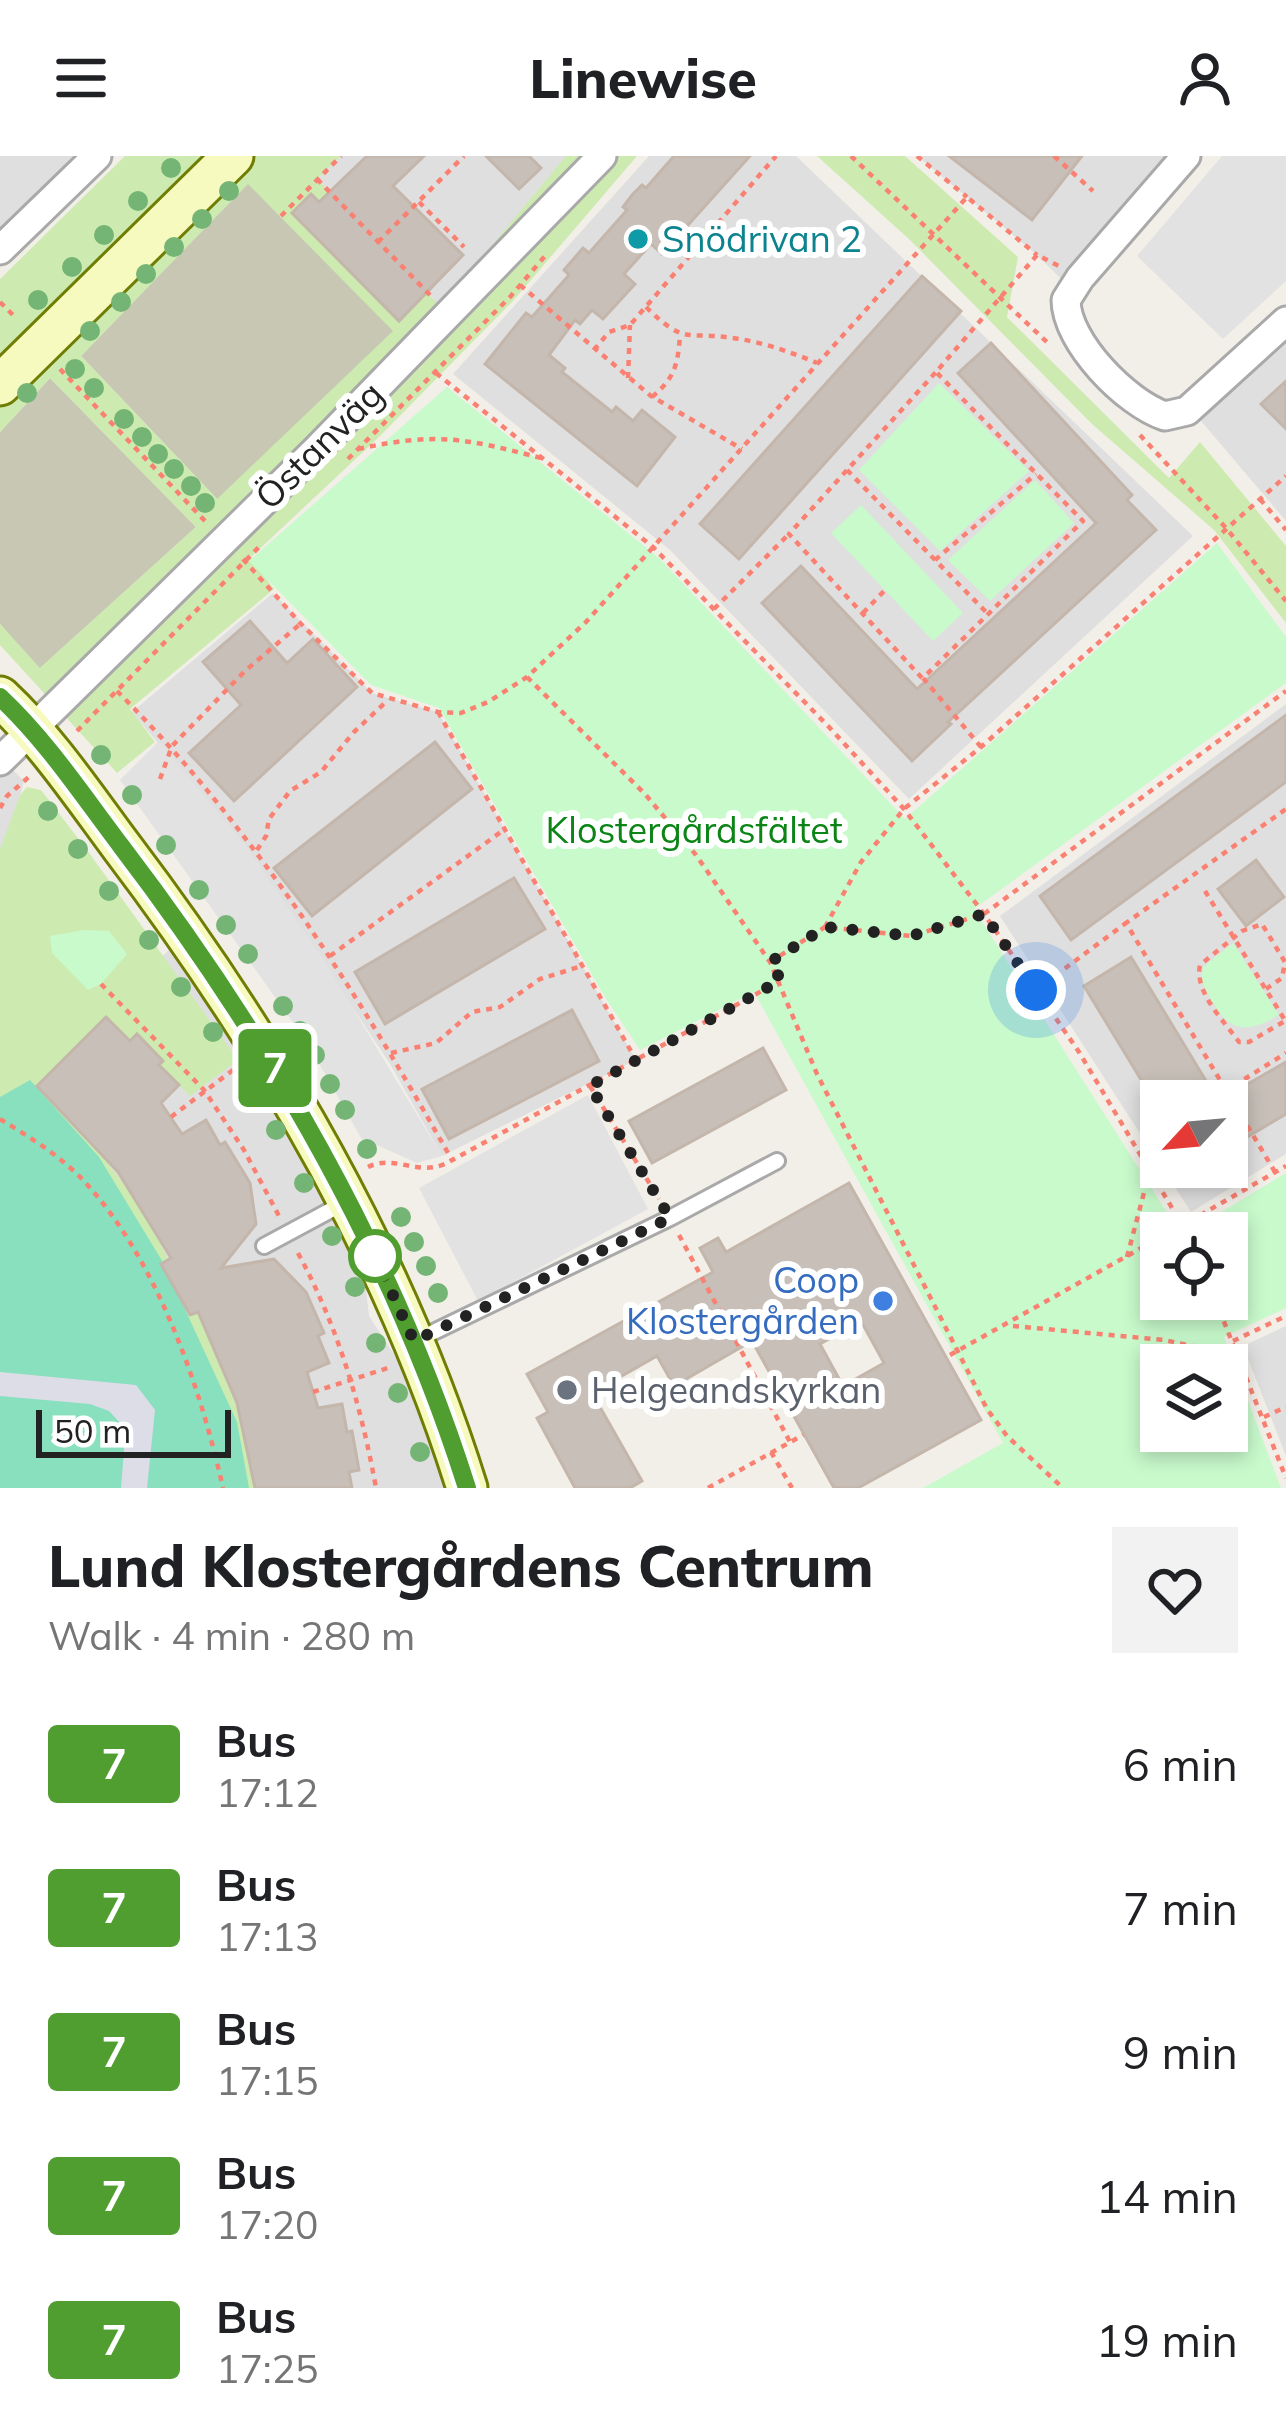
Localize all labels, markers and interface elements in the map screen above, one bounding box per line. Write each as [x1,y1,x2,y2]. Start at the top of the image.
text: Linewise [529,44,757,112]
icon: menu [48,45,114,111]
icon: person [1172,45,1238,111]
place label: Snödrivan 2 [662,216,862,261]
marker: Snödrivan 2 [625,226,651,252]
street label: Östanväg [245,371,392,518]
park label: Klostergårdsfältet [546,807,843,852]
your location [1006,960,1066,1020]
line badge: 7 [236,1029,314,1107]
text: 7 [262,1041,288,1094]
north arrow [1140,1080,1248,1188]
map controls [1140,1080,1248,1452]
button: locate [1140,1212,1248,1320]
unlabelled marker [350,1231,400,1281]
place label: Coop Klostergården [626,1257,859,1343]
marker: Coop Klostergården [870,1288,896,1314]
button: layers [1140,1344,1248,1452]
place label: Helgeandskyrkan [591,1367,881,1412]
marker: Helgeandskyrkan [554,1377,580,1403]
scale bar [36,1404,231,1457]
text: 50 m [54,1410,131,1451]
button: heart [1112,1527,1238,1653]
text: Lund Klostergårdens Centrum [48,1530,874,1601]
text: Walk · 4 min · 280 m [48,1611,415,1660]
text: Bus [216,1712,296,1768]
text: 6 min [1123,1736,1238,1792]
text: 7 [101,1737,127,1790]
text: 17:12 [216,1768,319,1817]
text: Bus [216,1856,296,1912]
text: 7 min [1123,1880,1238,1936]
text: 7 [101,1881,127,1934]
text: 17:13 [216,1912,319,1961]
text: Bus [216,2000,296,2056]
text: 9 min [1123,2024,1238,2080]
text: 7 [101,2025,127,2078]
text: 17:15 [216,2056,319,2105]
text: Bus [216,2144,296,2200]
text: 14 min [1096,2168,1238,2224]
text: 7 [101,2169,127,2222]
text: 17:20 [216,2200,319,2249]
text: Bus [216,2288,296,2344]
text: 19 min [1096,2312,1238,2368]
text: 7 [101,2313,127,2366]
text: 17:25 [216,2344,319,2393]

